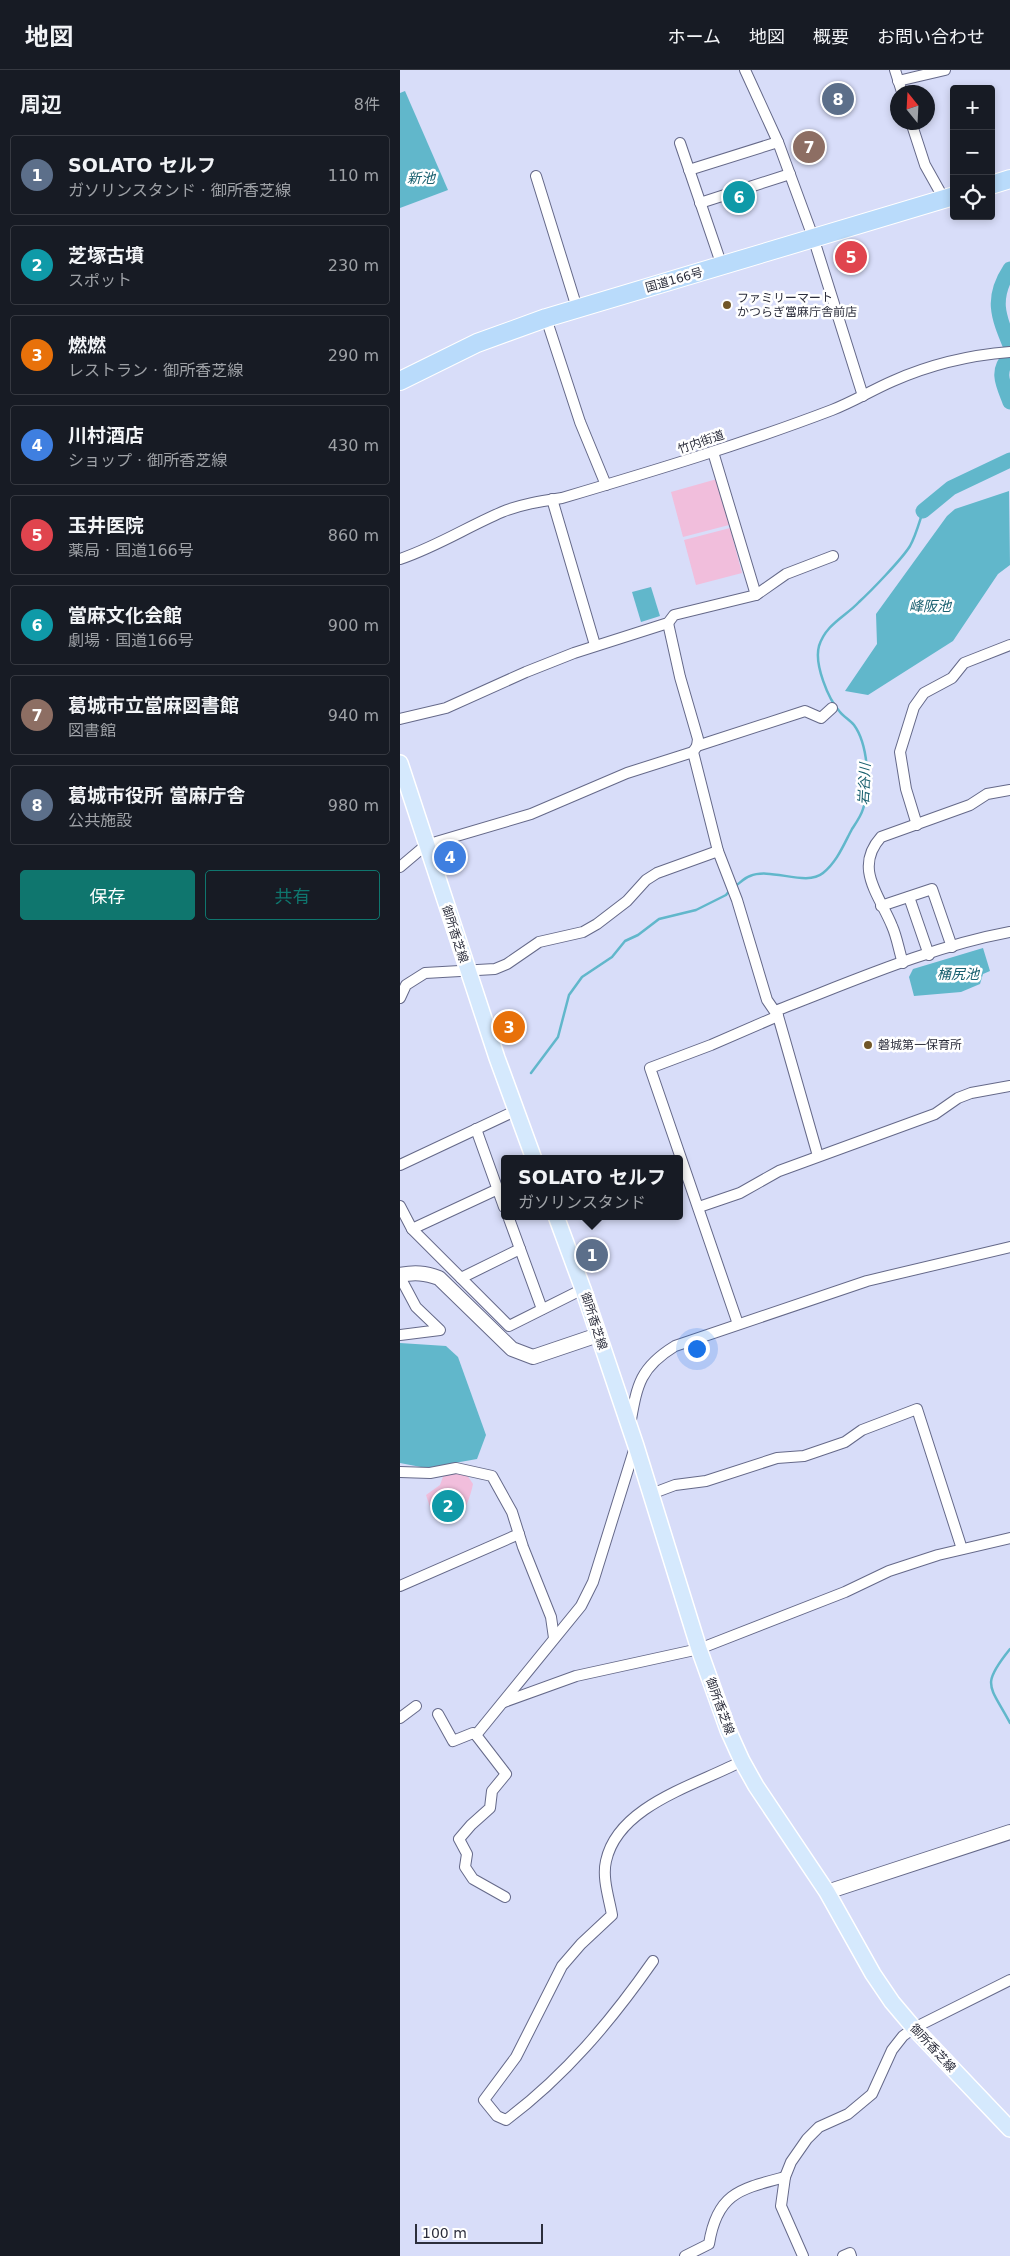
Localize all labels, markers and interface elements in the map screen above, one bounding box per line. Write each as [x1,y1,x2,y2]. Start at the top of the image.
text: 地図 [25,23,73,51]
text: ホーム [668,26,721,47]
text: 地図 [749,26,785,47]
text: 概要 [813,26,849,47]
text: お問い合わせ [877,26,985,47]
pin: 8 [822,80,854,118]
north arrow [890,85,935,130]
map controls [950,85,995,220]
button: + [950,85,995,130]
text: 周辺 [20,93,62,117]
text: 8件 [354,95,380,114]
pin: 7 [793,128,825,166]
button: − [950,130,995,175]
text: SOLATO セルフ [68,154,216,176]
text: 1 [31,166,43,185]
text: 110 m [328,166,379,185]
water label: 新池 [407,170,437,186]
button: locate [950,175,995,220]
pin: 6 [723,178,755,216]
text: ガソリンスタンド · 御所香芝線 [68,181,291,200]
pin: 5 [835,238,867,276]
text: 芝塚古墳 [68,244,144,266]
text: 2 [31,256,43,275]
text: 230 m [328,256,379,275]
street label: 国道166号 [644,265,704,295]
text: スポット [68,271,132,290]
place label: ファミリーマート かつらぎ當麻庁舎前店 [737,291,857,319]
marker: ファミリーマート かつらぎ當麻庁舎前店 [721,299,733,311]
text: 燃燃 [68,334,106,356]
text: 3 [31,346,43,365]
text: 290 m [328,346,379,365]
text: レストラン · 御所香芝線 [68,361,243,380]
text: 川村酒店 [68,424,144,446]
street label: 竹内街道 [676,428,726,456]
text: 4 [31,436,43,455]
text: 430 m [328,436,379,455]
text: ショップ · 御所香芝線 [68,451,227,470]
text: 玉井医院 [68,514,144,536]
text: 5 [31,526,43,545]
text: 860 m [328,526,379,545]
text: 薬局 · 国道166号 [68,541,194,560]
water label: 峰阪池 [909,598,953,614]
text: 當麻文化会館 [68,604,182,626]
text: 6 [31,616,43,635]
text: 900 m [328,616,379,635]
text: 劇場 · 国道166号 [68,631,194,650]
text: 葛城市立當麻図書館 [68,694,239,716]
text: 7 [31,706,43,725]
text: 940 m [328,706,379,725]
text: 図書館 [68,721,116,740]
water label: 岩谷川 [855,761,873,805]
text: 葛城市役所 當麻庁舎 [68,784,246,806]
text: 8 [31,796,43,815]
text: 980 m [328,796,379,815]
text: 公共施設 [68,811,132,830]
pin: 4 [434,838,466,876]
button: 保存 [20,870,195,920]
button: 共有 [205,870,380,920]
street label: 御所香芝線 [439,903,471,965]
water label: 桶尻池 [937,966,981,982]
pin: 3 [493,1008,525,1046]
place label: 磐城第一保育所 [878,1038,962,1052]
marker: 磐城第一保育所 [862,1039,874,1051]
popup [501,1155,683,1220]
text: SOLATO セルフ [518,1166,666,1188]
text: ガソリンスタンド [518,1193,646,1212]
pin: 1 [576,1236,608,1274]
street label: 御所香芝線 [578,1290,610,1352]
your location [684,1336,710,1362]
pin: 2 [432,1487,464,1525]
street label: 御所香芝線 [703,1675,737,1737]
street label: 御所香芝線 [907,2021,959,2075]
scale bar [415,2221,542,2244]
text: 100 m [422,2225,467,2241]

